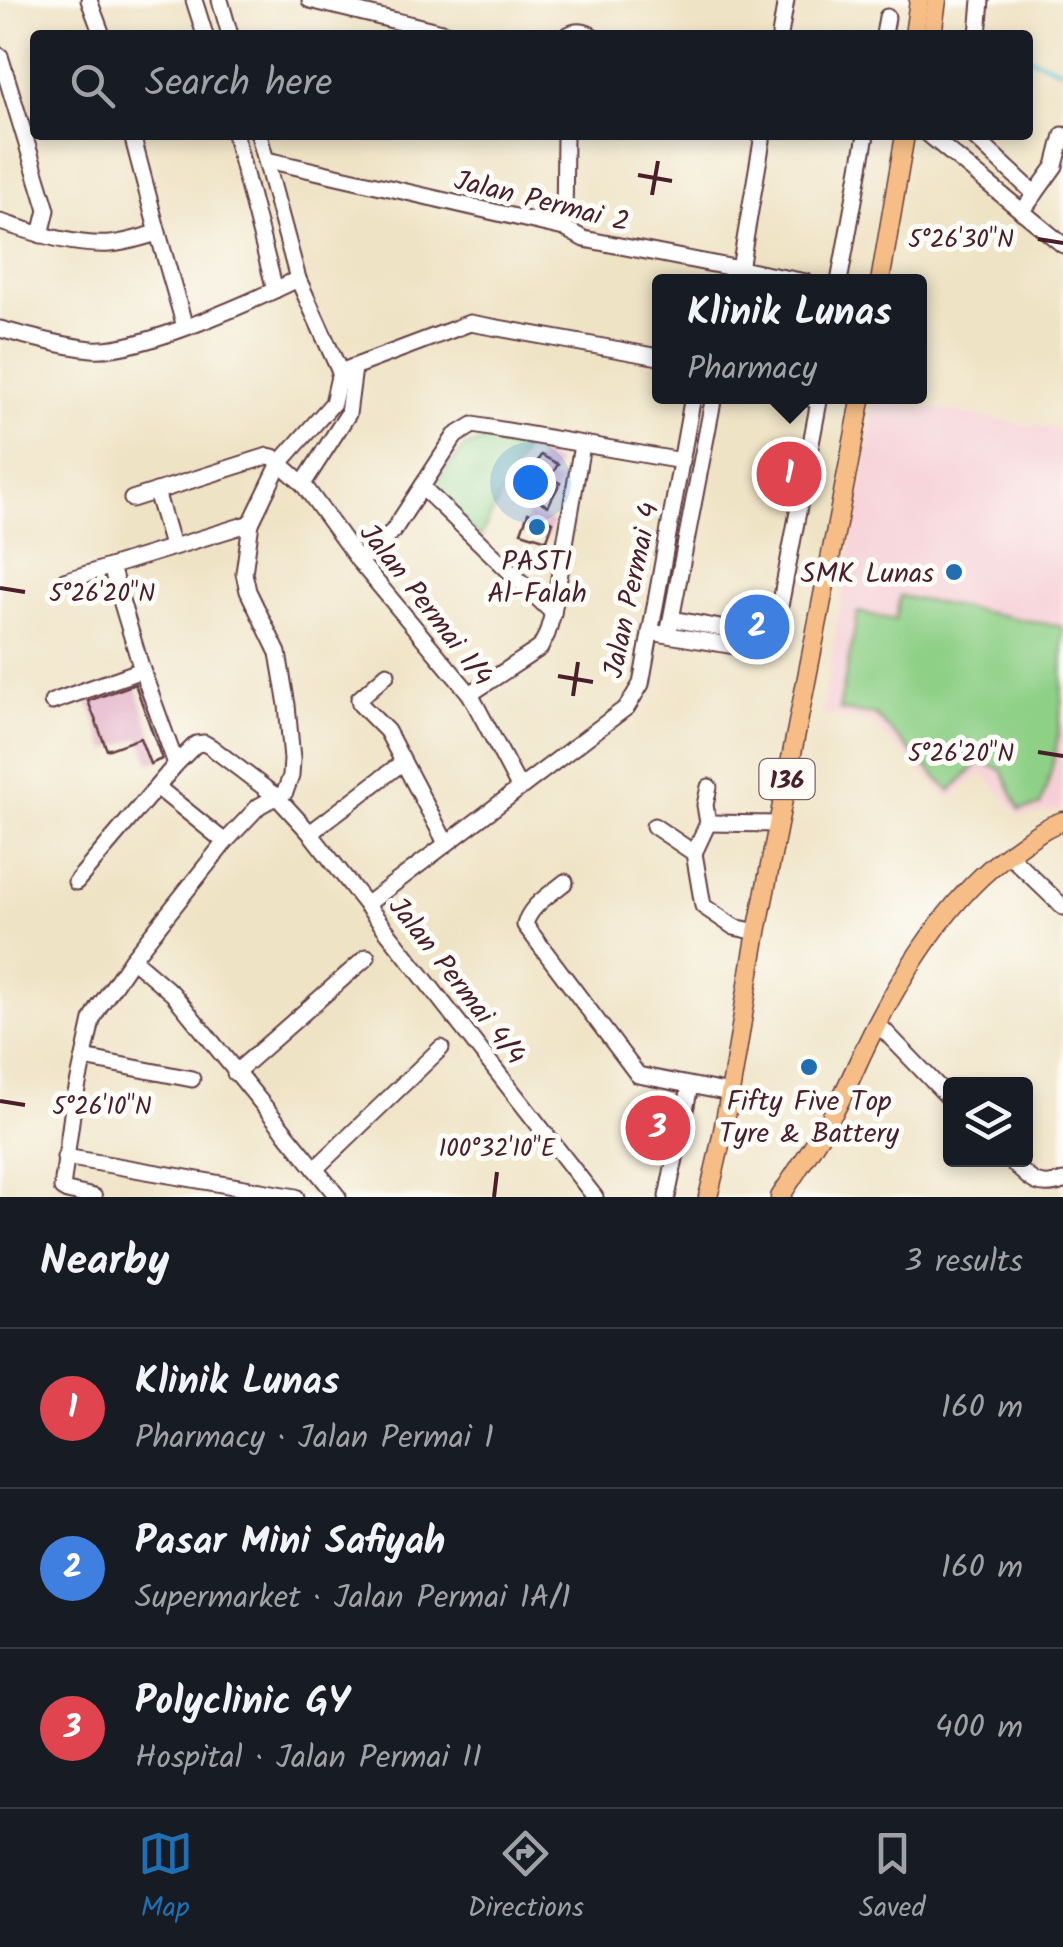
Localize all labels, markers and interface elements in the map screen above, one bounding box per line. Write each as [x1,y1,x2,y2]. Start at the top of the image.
search box [30,30,1033,140]
text: Search here [145,55,332,115]
icon: search [65,58,120,113]
street label: Jalan Permai 2 [449,159,634,246]
text: 5°26'30"N [908,220,1014,260]
popup [652,274,927,404]
text: Klinik Lunas [687,284,892,344]
text: Pharmacy [687,344,817,395]
pin: 1 [756,436,822,512]
your location [505,457,556,508]
street label: Jalan Permai 4 [592,499,673,682]
street label: Jalan Permai 1/4 [347,514,503,697]
marker: PASTI Al-Falah [526,516,548,538]
place label: PASTI Al-Falah [487,540,587,617]
place label: SMK Lunas [801,552,934,597]
marker: SMK Lunas [943,561,965,583]
text: 5°26'20"N [49,574,155,614]
pin: 2 [724,590,790,664]
text: 5°26'20"N [908,734,1014,774]
road number: 136 [760,759,814,799]
street label: Jalan Permai 4/4 [376,887,536,1076]
marker: Fifty Five Top Tyre & Battery [798,1056,820,1078]
map controls [943,1077,1033,1167]
button: layers [943,1077,1033,1167]
place label: Fifty Five Top Tyre & Battery [719,1080,900,1157]
text: 5°26'10"N [52,1087,152,1127]
pin: 3 [626,1090,690,1166]
text: 100°32'10"E [438,1129,557,1169]
text: Nearby [40,1229,169,1296]
text: 3 results [904,1237,1023,1288]
text: Klinik Lunas [135,1353,340,1413]
text: 1 [68,1383,77,1434]
text: 160 m [941,1383,1023,1434]
text: Pharmacy · Jalan Permai 1 [135,1413,494,1464]
text: Pasar Mini Safiyah [135,1513,446,1573]
text: 2 [63,1543,82,1594]
text: 160 m [941,1543,1023,1594]
text: Supermarket · Jalan Permai 1A/1 [135,1573,571,1624]
text: Polyclinic GY [135,1673,350,1733]
text: 3 [64,1703,81,1754]
text: 400 m [935,1703,1023,1754]
text: Hospital · Jalan Permai II [135,1733,482,1784]
tab: Map [138,1826,193,1931]
tab: Directions [468,1826,584,1931]
tab: Saved [859,1826,925,1931]

